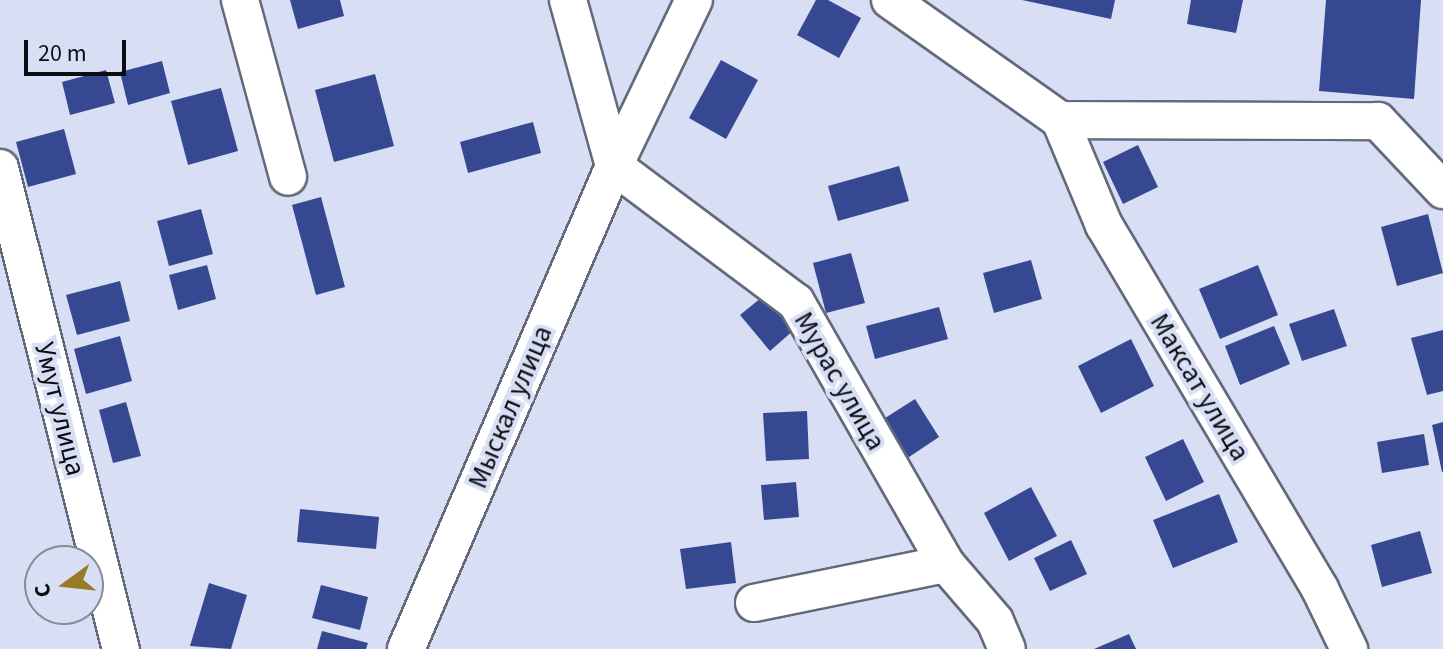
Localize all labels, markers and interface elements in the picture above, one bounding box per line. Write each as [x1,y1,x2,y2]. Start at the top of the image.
scale bar [28,24,130,74]
text: 20 m [38,36,87,71]
street label: Мурас улица [787,306,893,456]
street label: Максат улица [1143,307,1257,467]
street label: Мыскал улица [461,321,559,493]
street label: Умут улица [27,339,93,479]
north arrow [24,545,104,625]
text: С [26,580,60,601]

